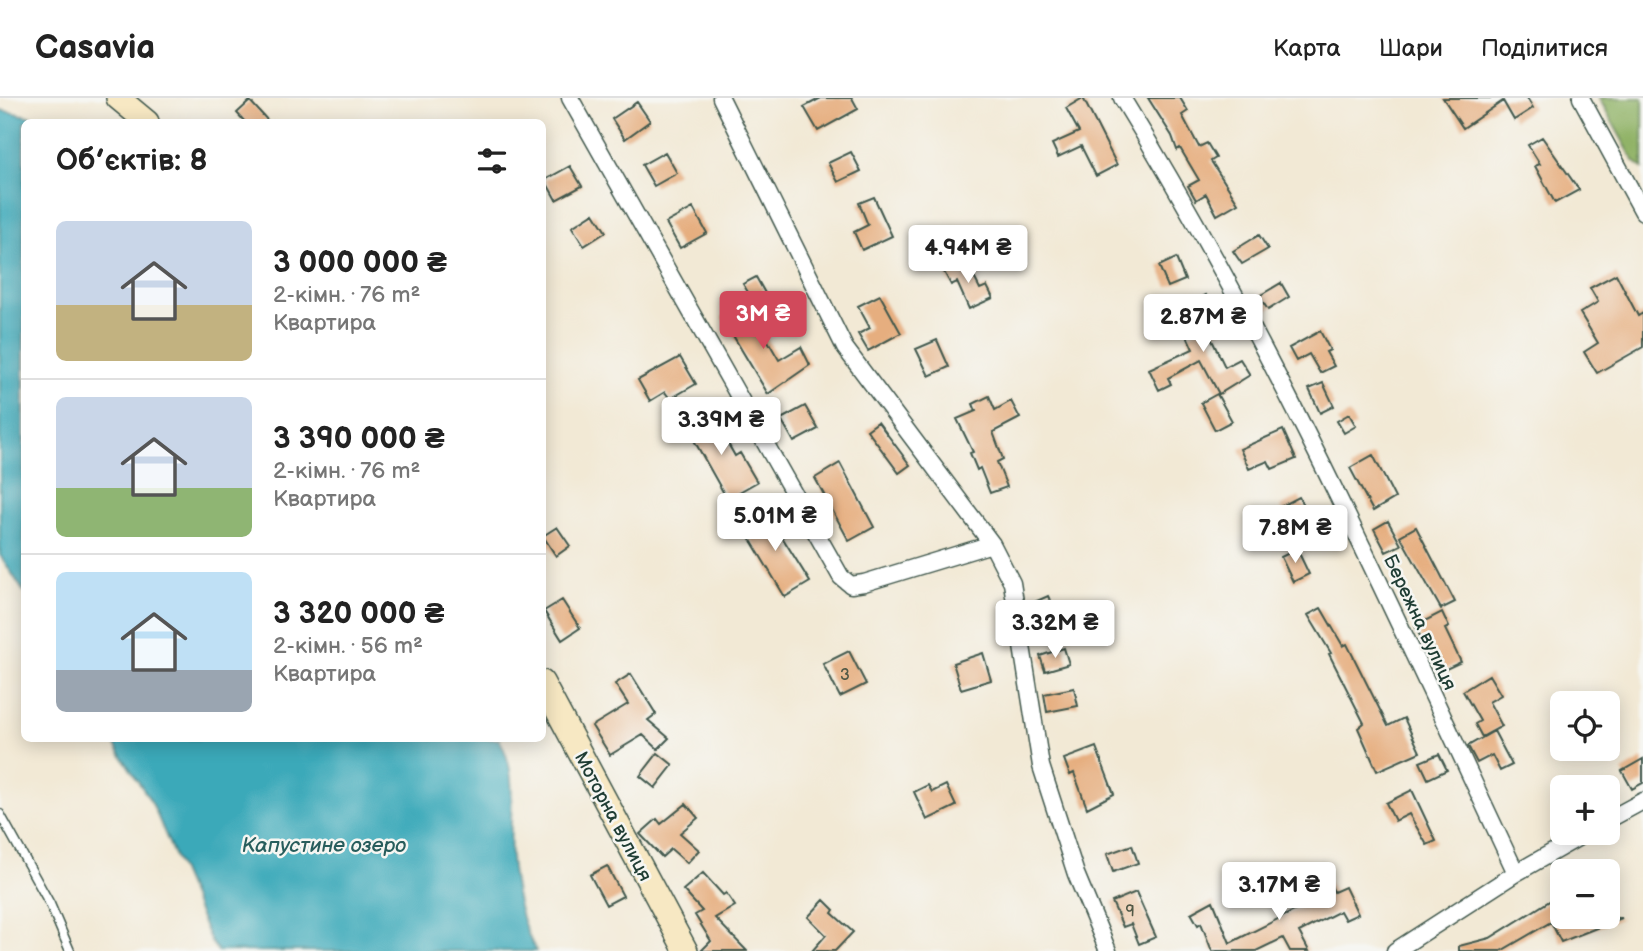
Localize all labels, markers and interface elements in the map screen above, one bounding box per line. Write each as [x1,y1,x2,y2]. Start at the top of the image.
text: Casavia [35,28,155,68]
text: Карта [1273,34,1341,63]
text: Шари [1379,34,1443,63]
text: Поділитися [1481,34,1608,63]
icon: filters [473,142,511,180]
text: Об’єктів: 8 [56,143,208,179]
pin: 4.94M ₴ [903,226,1033,285]
text: 4.94M ₴ [924,234,1012,262]
text: 3 000 000 ₴ [273,245,447,281]
icon: home [112,249,196,333]
text: 2-кімн. · 76 m² [273,281,420,309]
pin: 3M ₴ [722,292,804,351]
pin: 2.87M ₴ [1138,294,1268,354]
text: 3M ₴ [736,300,790,328]
text: 2.87M ₴ [1160,303,1246,331]
text: Квартира [273,309,376,337]
pin: 3.39M ₴ [656,398,786,457]
text: 3.39M ₴ [678,406,764,434]
text: 3 390 000 ₴ [273,421,445,457]
icon: home [112,425,196,509]
text: 2-кімн. · 76 m² [273,457,420,485]
text: Квартира [273,485,376,513]
pin: 5.01M ₴ [710,494,840,553]
text: 5.01M ₴ [733,502,817,530]
pin: 7.8M ₴ [1238,505,1352,565]
text: 7.8M ₴ [1259,514,1331,542]
street label: Бережна вулиця [1378,551,1461,694]
text: 3 320 000 ₴ [273,596,445,632]
icon: home [112,600,196,684]
pin: 3.32M ₴ [990,601,1120,660]
text: 3.32M ₴ [1011,609,1099,637]
text: 2-кімн. · 56 m² [273,632,423,660]
text: Квартира [273,660,376,688]
house number: 3 [840,666,850,685]
map controls [1550,691,1620,929]
button: locate [1550,691,1620,761]
street label: Моторна вулиця [569,748,657,885]
button: + [1550,775,1620,845]
water label: Капустине озеро [242,833,406,858]
button: − [1550,859,1620,929]
pin: 3.17M ₴ [1214,862,1344,922]
text: 3.17M ₴ [1238,871,1320,899]
house number: 9 [1125,902,1135,921]

